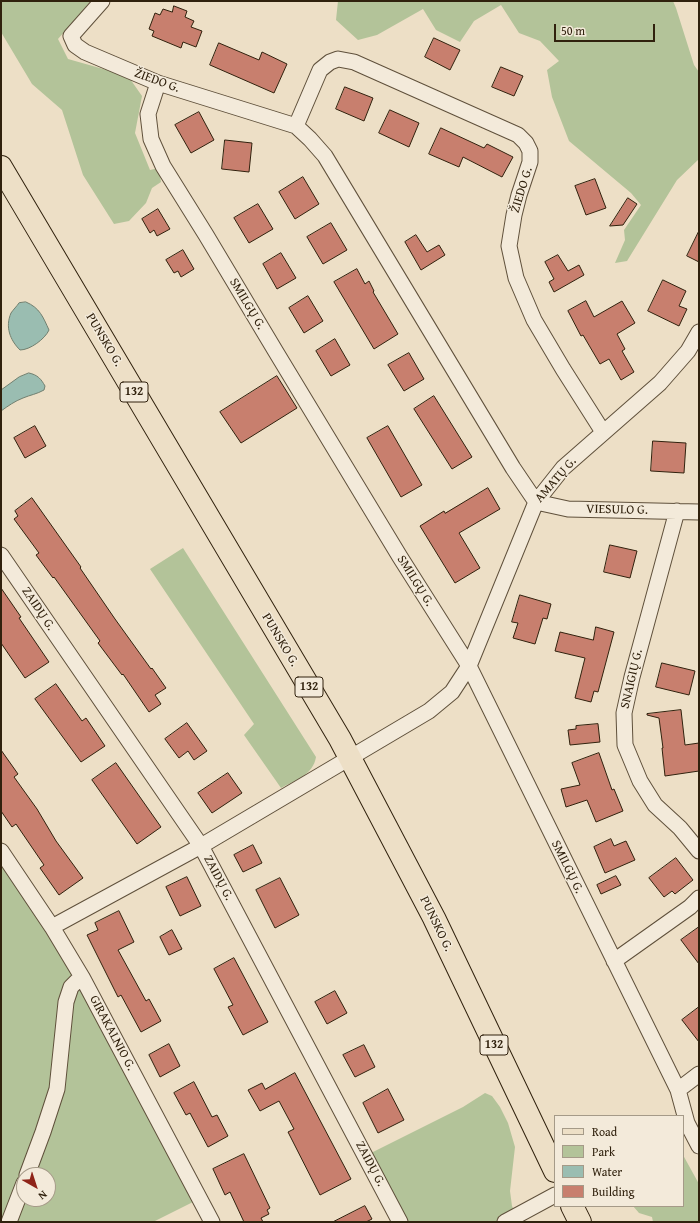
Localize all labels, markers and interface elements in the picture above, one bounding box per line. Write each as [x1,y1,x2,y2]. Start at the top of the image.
scale bar [556,16,657,42]
text: 50 m [561,22,585,39]
street label: ŽIEDO G. [132,66,182,96]
street label: ŽIEDO G. [508,165,536,215]
street label: SMILGŲ G. [226,275,268,333]
street label: PUNSKO G. [82,311,126,369]
road number: 132 [120,382,148,402]
street label: AMATŲ G. [532,454,580,506]
street label: VIESULO G. [586,502,648,518]
street label: SMILGŲ G. [393,553,437,609]
street label: ZAIDŲ G. [18,584,58,634]
street label: PUNSKO G. [258,611,302,669]
street label: SNAIGIŲ G. [618,648,646,710]
road number: 132 [295,677,323,697]
street label: SMILGŲ G. [547,838,587,896]
street label: ZAIDŲ G. [200,853,236,903]
street label: PUNSKO G. [416,894,456,954]
street label: GIRAKALNIO G. [86,993,138,1073]
road number: 132 [480,1035,508,1055]
legend [554,1115,684,1207]
text: Road [592,1123,617,1140]
street label: ZAIDŲ G. [352,1139,388,1189]
text: Park [592,1143,615,1160]
text: Water [592,1163,622,1180]
north arrow [16,1167,56,1207]
text: Building [592,1183,635,1200]
text: N [35,1187,51,1204]

